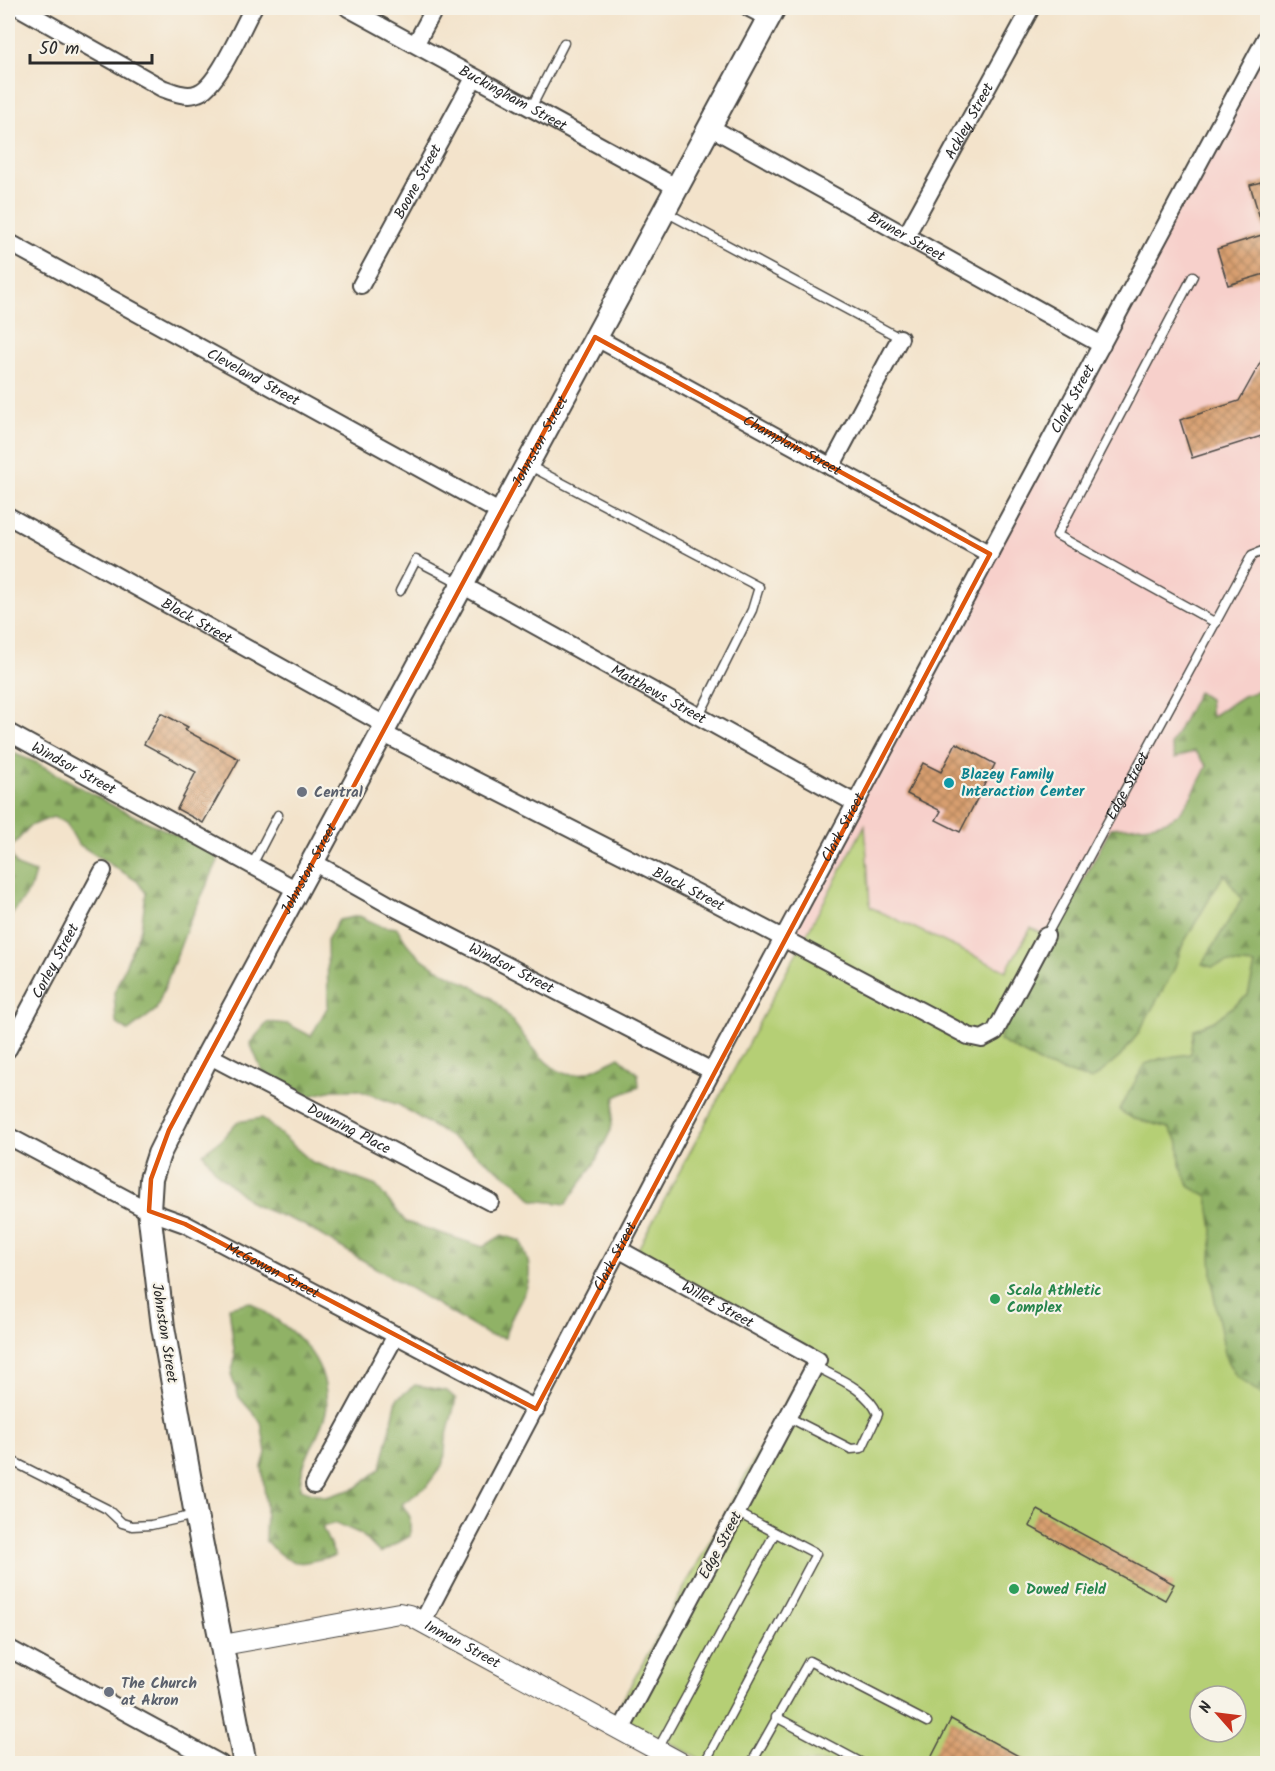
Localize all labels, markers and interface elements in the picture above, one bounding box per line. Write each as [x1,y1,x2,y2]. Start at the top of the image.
scale bar [30,27,152,65]
text: 50 m [39,35,79,64]
street label: Buckingham Street [454,60,571,138]
street label: Ackley Street [939,78,1001,164]
street label: Boone Street [388,140,449,224]
street label: Bruner Street [863,206,950,269]
street label: Cleveland Street [202,342,304,413]
street label: Clark Street [1045,360,1102,438]
street label: Johnston Street [506,391,575,492]
street label: Champlain Street [738,409,846,483]
street label: Black Street [156,592,237,651]
street label: Matthews Street [606,659,711,731]
street label: Windsor Street [27,736,120,802]
street label: Edge Street [1100,748,1157,824]
place label: Blazey Family Interaction Center [961,763,1085,804]
marker: Blazey Family Interaction Center [942,776,956,790]
place label: Central [314,781,363,805]
marker: Central [295,785,309,799]
street label: Clark Street [815,788,872,867]
street label: Johnston Street [275,819,344,919]
street label: Black Street [648,861,729,918]
street label: Corley Street [26,919,86,1003]
street label: Windsor Street [464,937,558,1001]
street label: Downing Place [302,1098,395,1161]
street label: Clark Street [587,1217,644,1296]
street label: McGowan Street [221,1236,324,1306]
street label: Willet Street [677,1276,758,1335]
place label: Scala Athletic Complex [1007,1279,1102,1320]
street label: Johnston Street [144,1281,184,1385]
marker: Scala Athletic Complex [988,1292,1002,1306]
street label: Edge Street [693,1507,749,1584]
place label: Dowed Field [1026,1578,1107,1602]
marker: Dowed Field [1007,1582,1021,1596]
street label: Inman Street [420,1614,505,1676]
place label: The Church at Akron [121,1672,197,1713]
north arrow [1188,1684,1248,1744]
marker: The Church at Akron [102,1685,116,1699]
text: N [1193,1697,1219,1718]

